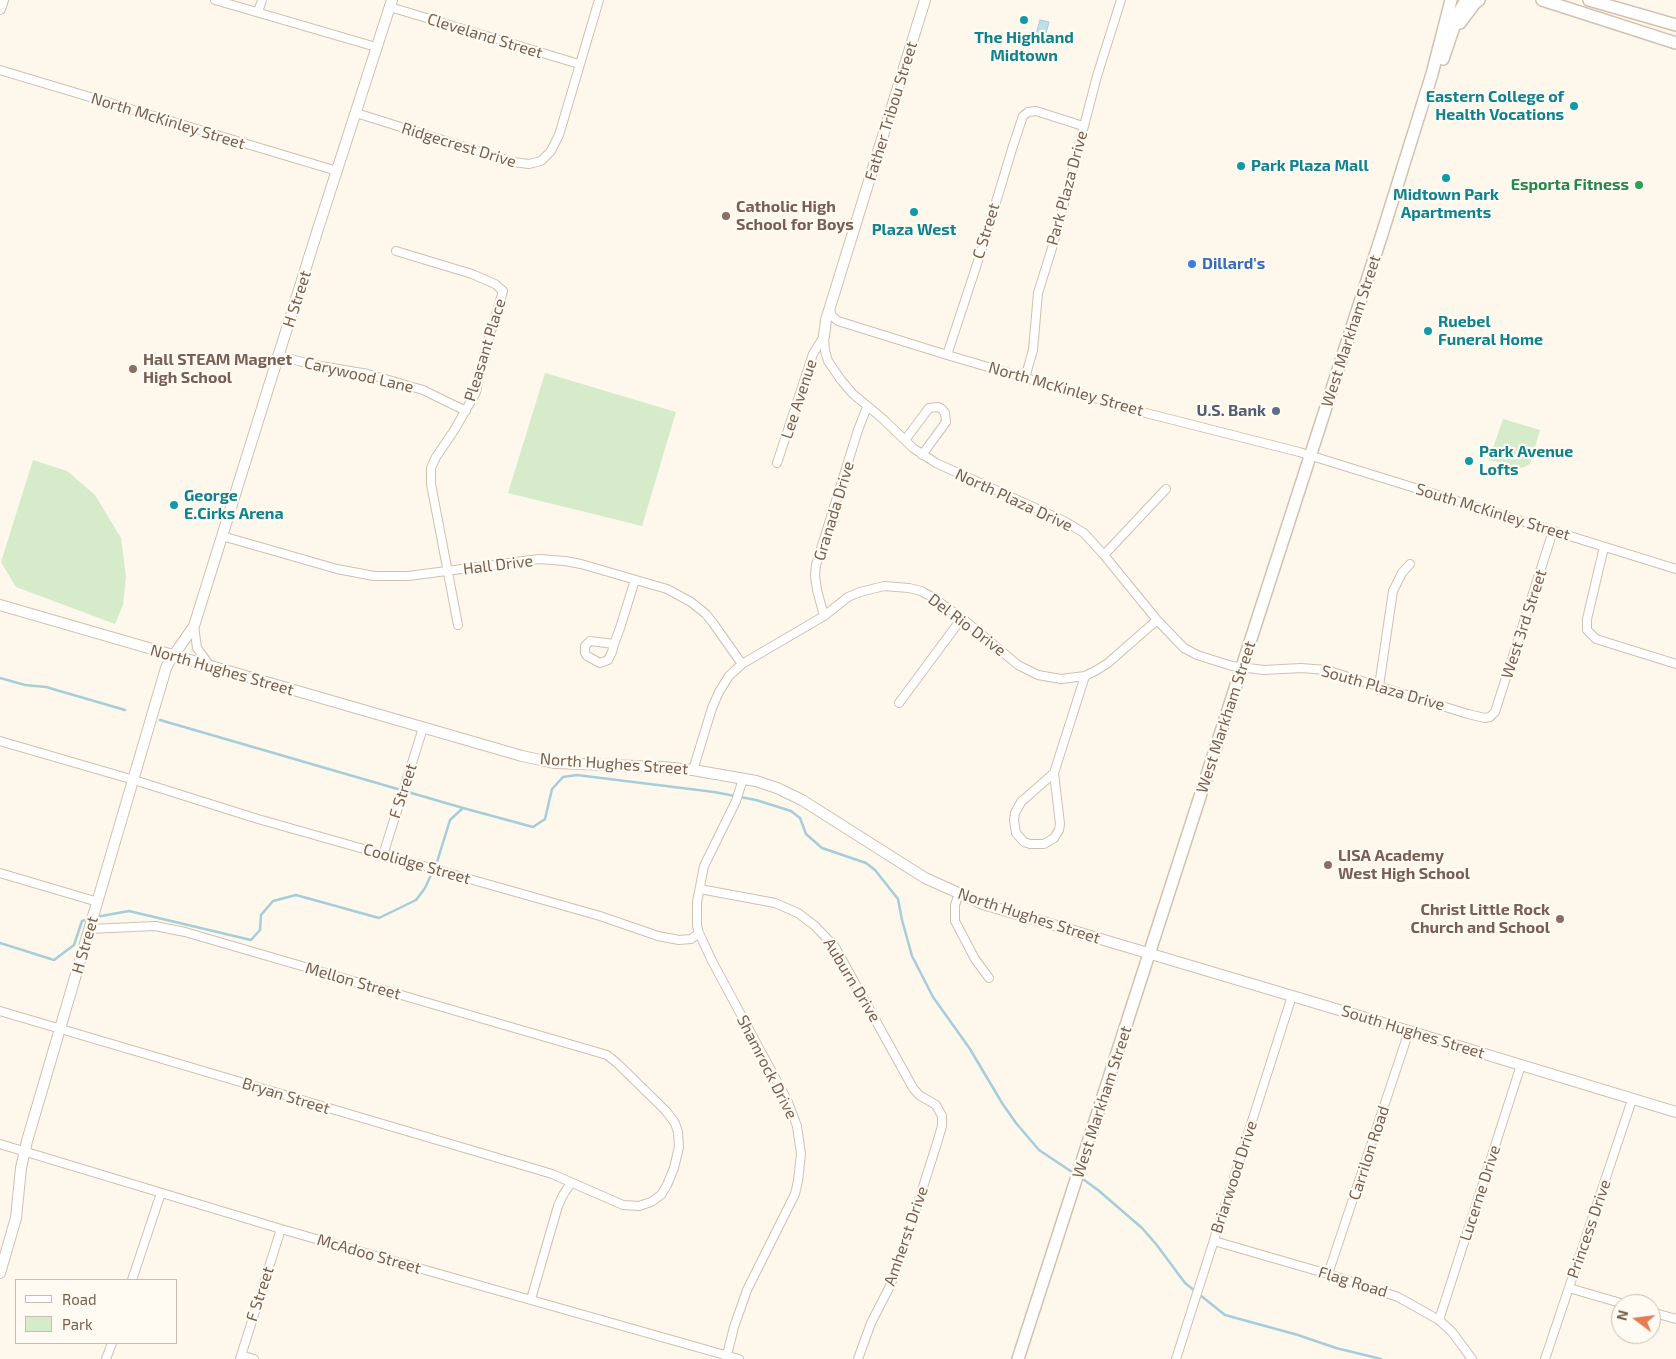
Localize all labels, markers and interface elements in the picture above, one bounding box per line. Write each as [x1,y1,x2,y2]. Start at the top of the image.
street label: Cleveland Street [425,9,545,63]
marker: The Highland Midtown [1018,14,1030,26]
place label: The Highland Midtown [974,28,1074,66]
street label: Father Tribou Street [861,39,921,183]
place label: Eastern College of Health Vocations [1426,87,1564,125]
street label: North McKinley Street [89,88,247,154]
marker: Eastern College of Health Vocations [1568,100,1580,112]
street label: Ridgecrest Drive [399,118,519,172]
street label: Park Plaza Drive [1042,129,1092,247]
place label: Park Plaza Mall [1251,156,1369,176]
marker: Park Plaza Mall [1235,160,1247,172]
marker: Midtown Park Apartments [1440,172,1452,184]
place label: Esporta Fitness [1511,175,1629,195]
marker: Esporta Fitness [1633,179,1645,191]
place label: Midtown Park Apartments [1393,185,1499,223]
place label: Catholic High School for Boys [736,197,854,235]
street label: C Street [968,201,1004,261]
marker: Plaza West [908,206,920,218]
marker: Catholic High School for Boys [720,210,732,222]
place label: Plaza West [872,220,956,240]
street label: West Markham Street [1317,253,1385,409]
place label: Dillard's [1202,254,1265,274]
marker: Dillard's [1186,258,1198,270]
street label: H Street [279,268,315,330]
street label: Pleasant Place [460,296,510,404]
place label: Ruebel Funeral Home [1438,312,1543,350]
marker: Ruebel Funeral Home [1422,325,1434,337]
place label: Hall STEAM Magnet High School [143,350,292,388]
street label: Carywood Lane [302,353,416,397]
street label: Lee Avenue [777,357,821,441]
street label: North McKinley Street [986,358,1146,420]
marker: Hall STEAM Magnet High School [127,363,139,375]
place label: U.S. Bank [1197,401,1266,421]
marker: U.S. Bank [1270,405,1282,417]
place label: Park Avenue Lofts [1479,442,1573,480]
marker: Park Avenue Lofts [1463,455,1475,467]
street label: Granada Drive [810,459,858,563]
street label: North Plaza Drive [952,464,1076,536]
street label: South McKinley Street [1413,479,1573,545]
place label: George E.Cirks Arena [184,486,284,524]
marker: George E.Cirks Arena [168,499,180,511]
street label: Hall Drive [462,551,534,579]
street label: West 3rd Street [1497,567,1551,681]
street label: Del Rio Drive [924,590,1010,660]
street label: West Markham Street [1192,639,1260,795]
street label: North Hughes Street [148,640,296,700]
street label: South Plaza Drive [1319,661,1447,715]
street label: North Hughes Street [539,749,689,779]
street label: F Street [385,761,421,821]
street label: Coolidge Street [361,840,473,888]
place label: LISA Academy West High School [1338,846,1470,884]
marker: LISA Academy West High School [1322,859,1334,871]
street label: North Hughes Street [955,884,1103,948]
place label: Christ Little Rock Church and School [1411,900,1550,938]
marker: Christ Little Rock Church and School [1554,913,1566,925]
street label: H Street [68,914,102,976]
street label: Auburn Drive [819,935,885,1025]
street label: Mellon Street [303,958,403,1004]
street label: South Hughes Street [1339,1001,1487,1063]
street label: Shamrock Drive [733,1012,801,1122]
street label: West Markham Street [1068,1024,1136,1180]
street label: Bryan Street [240,1074,332,1118]
street label: Carrilon Road [1345,1103,1393,1203]
street label: Briarwood Drive [1207,1118,1261,1236]
street label: Lucerne Drive [1455,1143,1505,1243]
street label: Princess Drive [1563,1177,1615,1281]
street label: Amherst Drive [880,1184,932,1288]
street label: McAdoo Street [315,1230,423,1278]
street label: Flag Road [1316,1262,1390,1302]
street label: F Street [242,1264,278,1324]
legend [15,1279,178,1344]
text: Road [62,1290,97,1308]
north arrow [1611,1294,1661,1344]
text: N [1612,1308,1632,1322]
text: Park [62,1315,93,1333]

